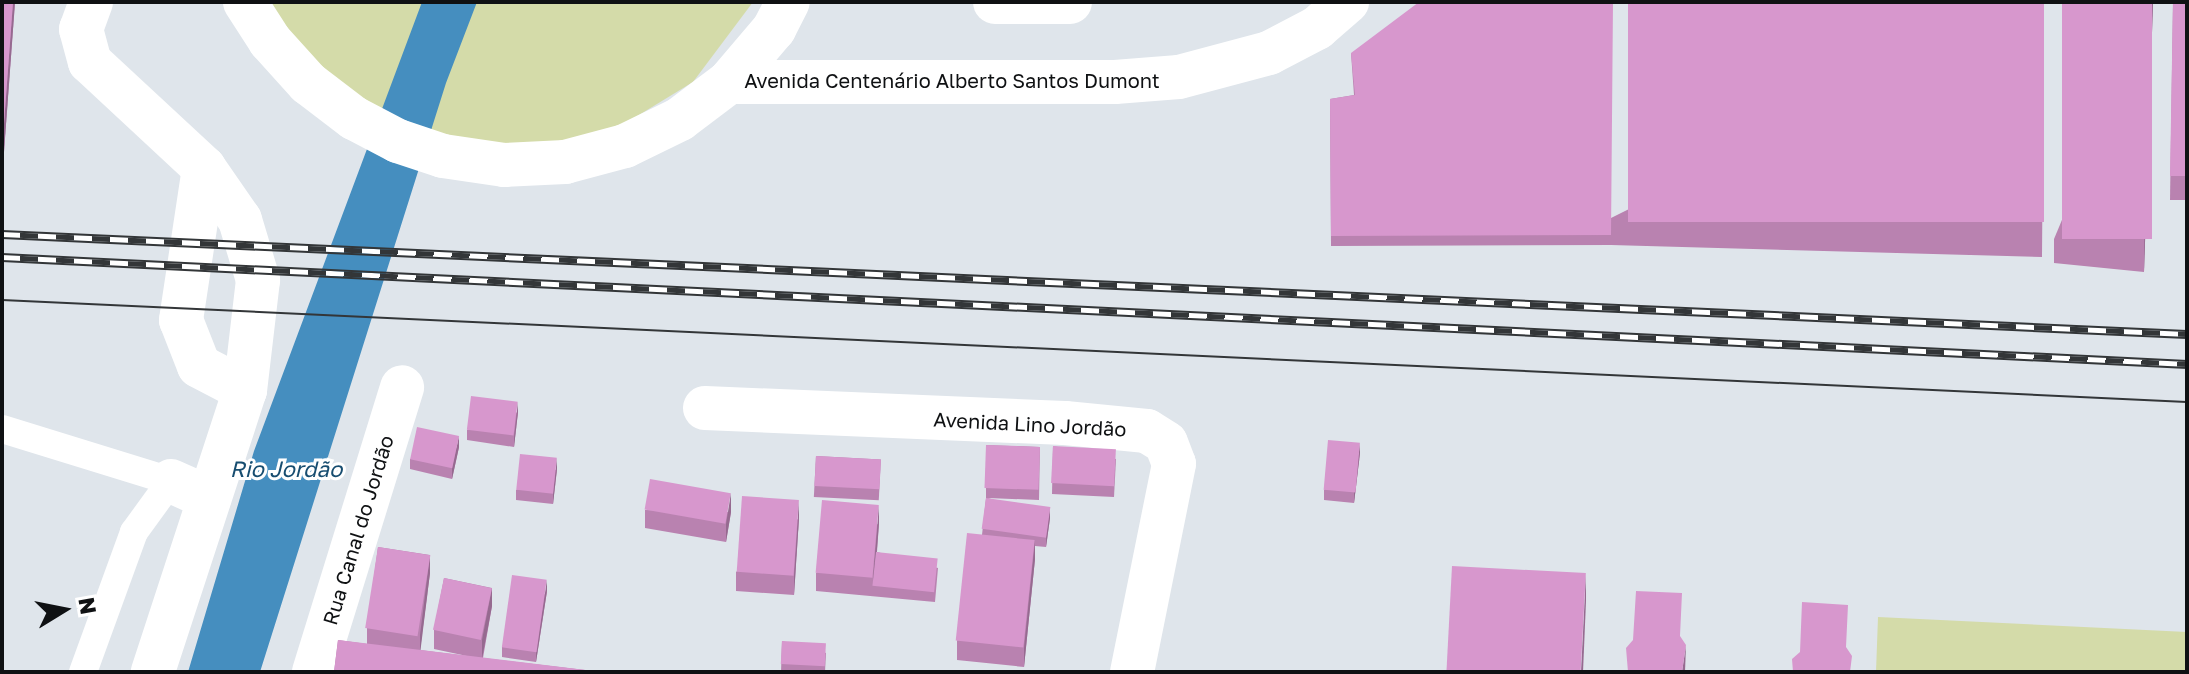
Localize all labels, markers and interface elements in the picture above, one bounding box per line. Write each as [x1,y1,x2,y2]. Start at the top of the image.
street label: Avenida Centenário Alberto Santos Dumont [744,68,1160,92]
street label: Avenida Lino Jordão [933,407,1127,441]
street label: Rua Canal do Jordão [318,432,398,628]
water label: Rio Jordão [230,456,342,482]
north arrow [24,570,104,650]
text: N [73,595,103,616]

